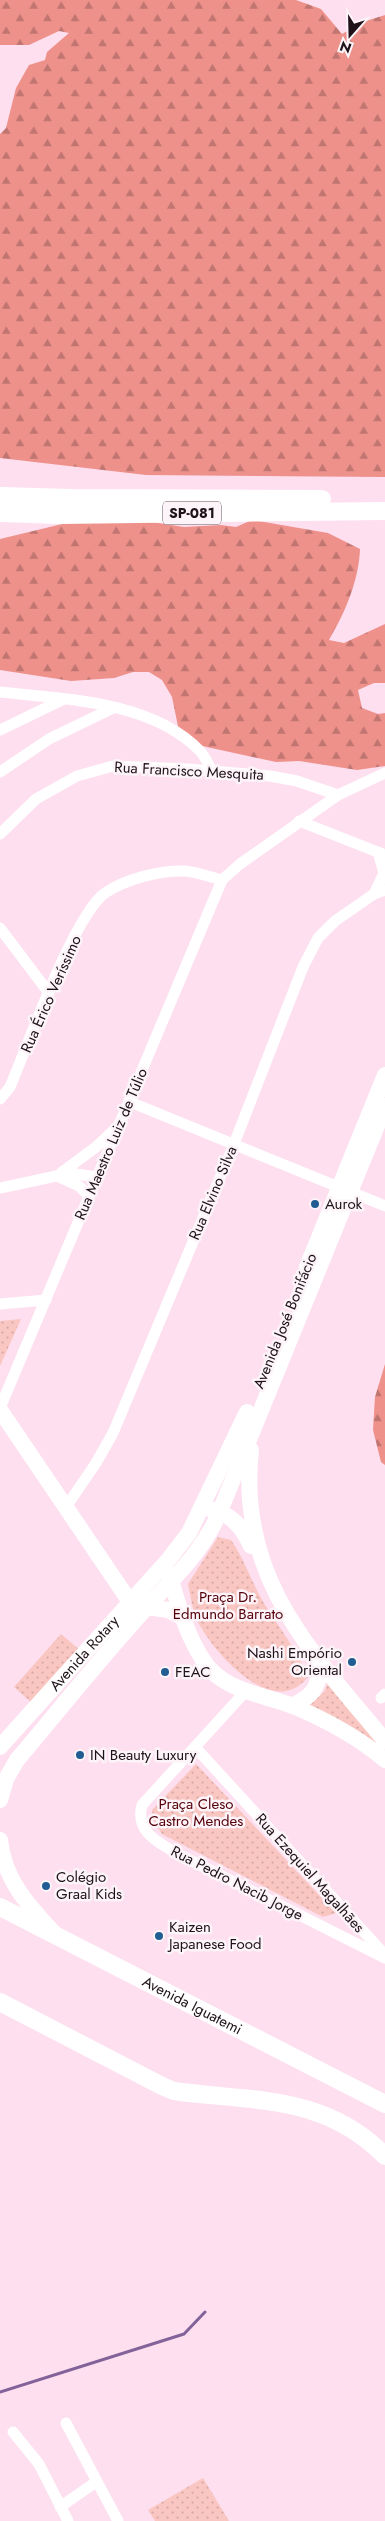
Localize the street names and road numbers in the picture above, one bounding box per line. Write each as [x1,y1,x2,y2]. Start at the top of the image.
road number: SP-081 [163,502,221,524]
street label: Rua Francisco Mesquita [114,756,264,786]
street label: Rua Érico Veríssimo [15,932,87,1056]
street label: Rua Maestro Luiz de Túlio [69,1065,153,1223]
street label: Rua Elvino Silva [183,1143,243,1243]
street label: Avenida José Bonifácio [248,1250,322,1392]
street label: Avenida Rotary [44,1610,124,1696]
street label: Rua Ezequiel Magalhães [250,1808,370,1938]
street label: Rua Pedro Nacib Jorge [167,1840,307,1926]
street label: Avenida Iguatemi [138,1971,246,2040]

